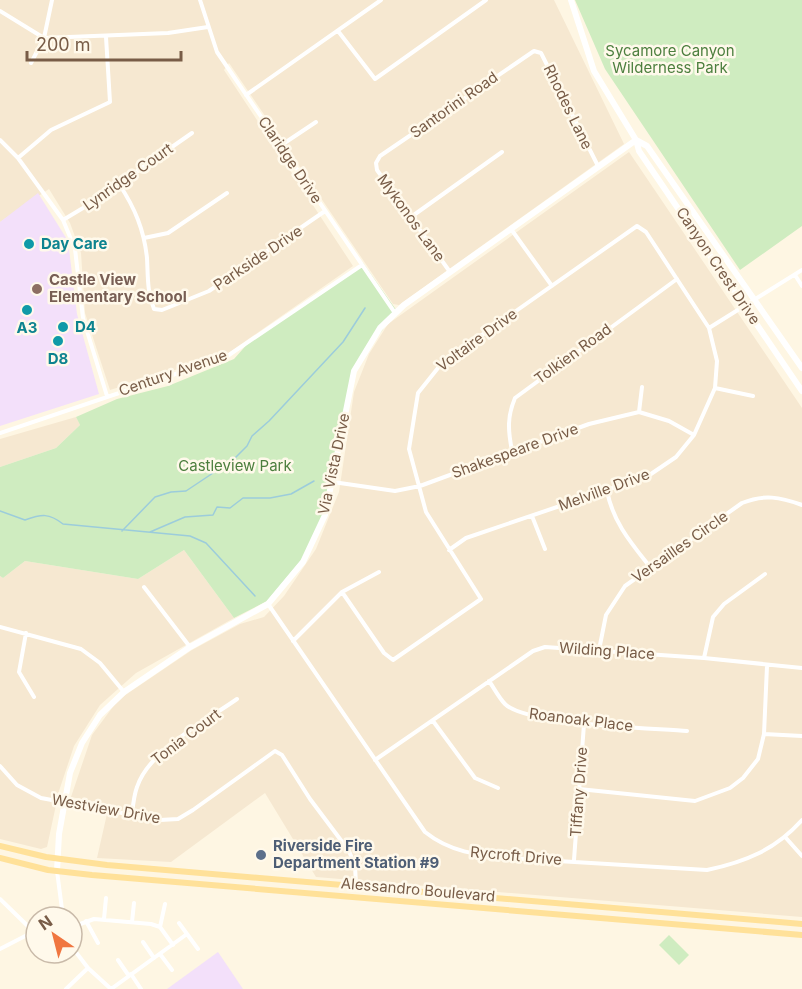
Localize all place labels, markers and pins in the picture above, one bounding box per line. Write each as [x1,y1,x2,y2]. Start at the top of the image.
place label: Day Care [41,234,107,253]
marker: Day Care [22,237,36,251]
place label: Castle View Elementary School [49,270,187,306]
marker: Castle View Elementary School [30,282,44,296]
marker: A3 [20,303,34,317]
place label: D4 [75,317,96,336]
place label: A3 [17,318,37,337]
marker: D4 [56,320,70,334]
marker: D8 [51,334,65,348]
place label: D8 [48,349,69,368]
place label: Riverside Fire Department Station #9 [273,836,439,872]
marker: Riverside Fire Department Station #9 [254,848,268,862]

